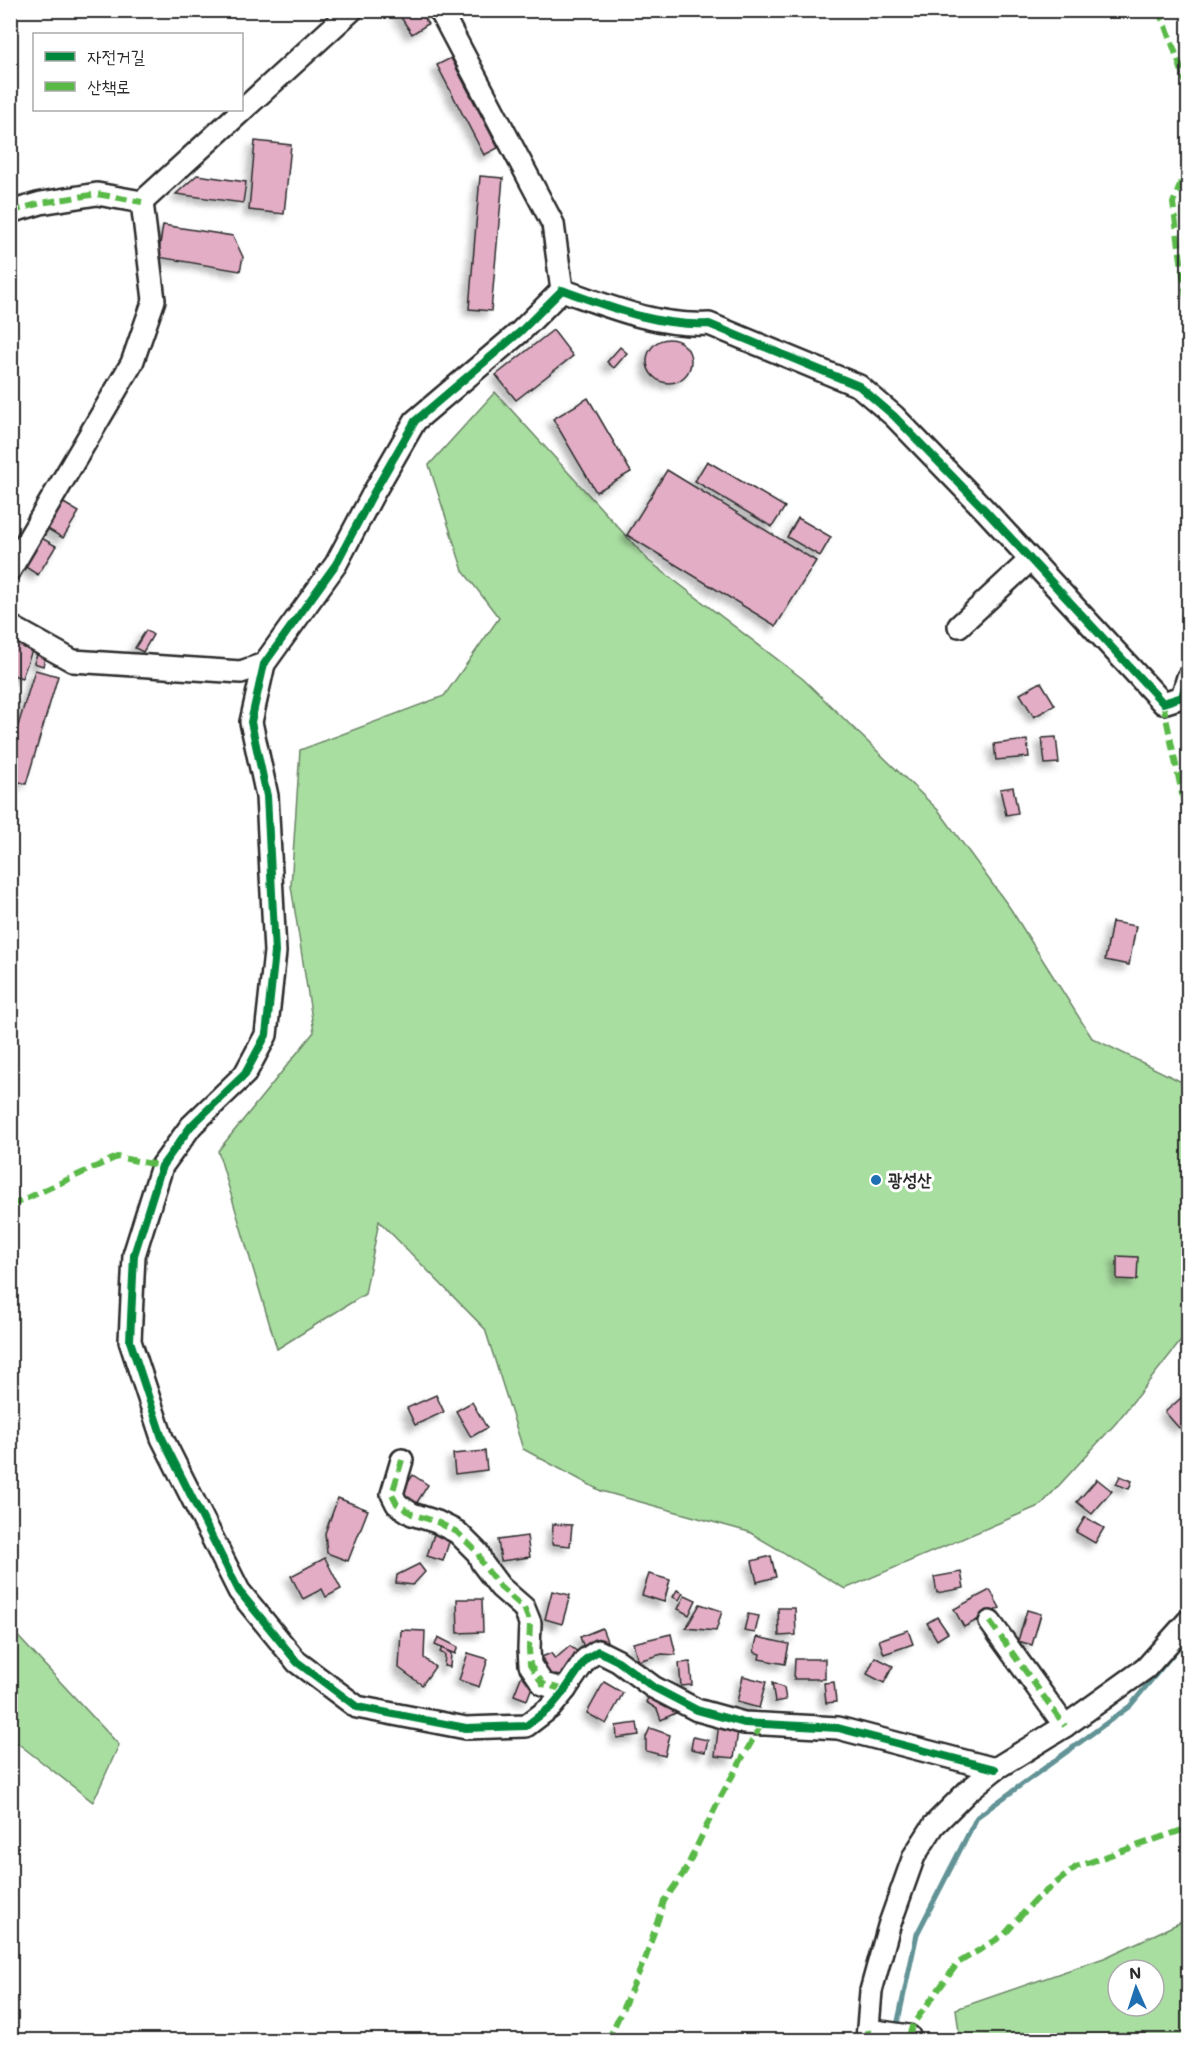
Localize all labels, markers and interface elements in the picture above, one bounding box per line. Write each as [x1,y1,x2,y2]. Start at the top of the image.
legend [33,33,243,111]
text: 자전거길 [87,44,145,68]
text: 산책로 [87,74,130,98]
place label: 광성산 [888,1167,932,1191]
marker: 광성산 [869,1173,883,1187]
north arrow [1106,1958,1166,2018]
text: N [1129,1962,1142,1983]

